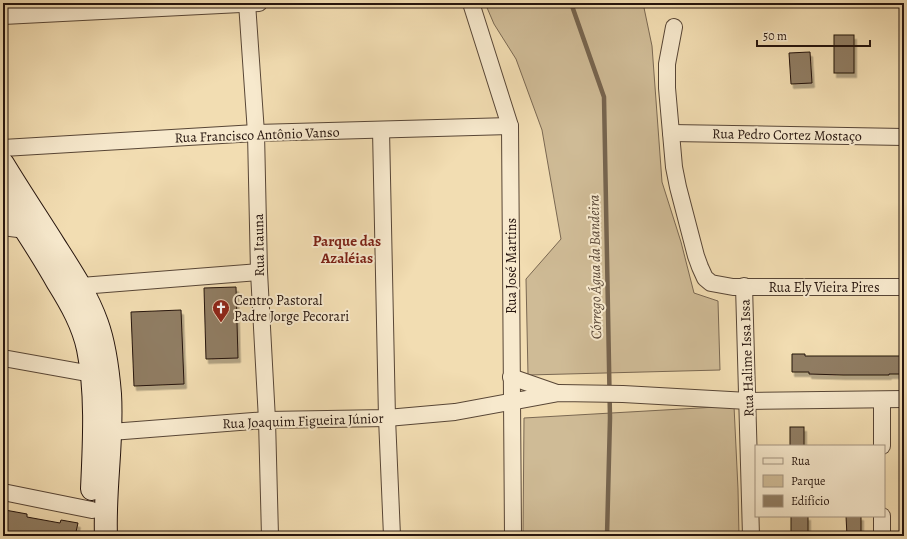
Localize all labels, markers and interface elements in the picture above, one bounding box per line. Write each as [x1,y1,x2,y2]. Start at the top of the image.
scale bar [757,22,870,48]
text: 50 m [763,28,787,44]
street label: Rua Francisco Antônio Vanso [174,123,340,147]
street label: Rua Pedro Cortez Mostaço [712,124,862,146]
water label: Córrego Água da Bandeira [584,194,606,340]
street label: Rua Itauna [249,213,269,277]
street label: Rua José Martins [502,218,521,314]
district label: Parque das Azaléias [313,231,381,268]
street label: Rua Ely Vieira Pires [768,278,880,297]
place label: Centro Pastoral Padre Jorge Pecorari [234,291,349,326]
church icon: Centro Pastoral Padre Jorge Pecorari [211,298,231,323]
street label: Rua Halime Issa Issa [735,298,759,417]
street label: Rua Joaquim Figueira Júnior [222,409,385,433]
legend [755,445,885,517]
text: Rua [791,453,810,469]
text: Parque [791,473,826,489]
text: Edifício [791,493,829,509]

